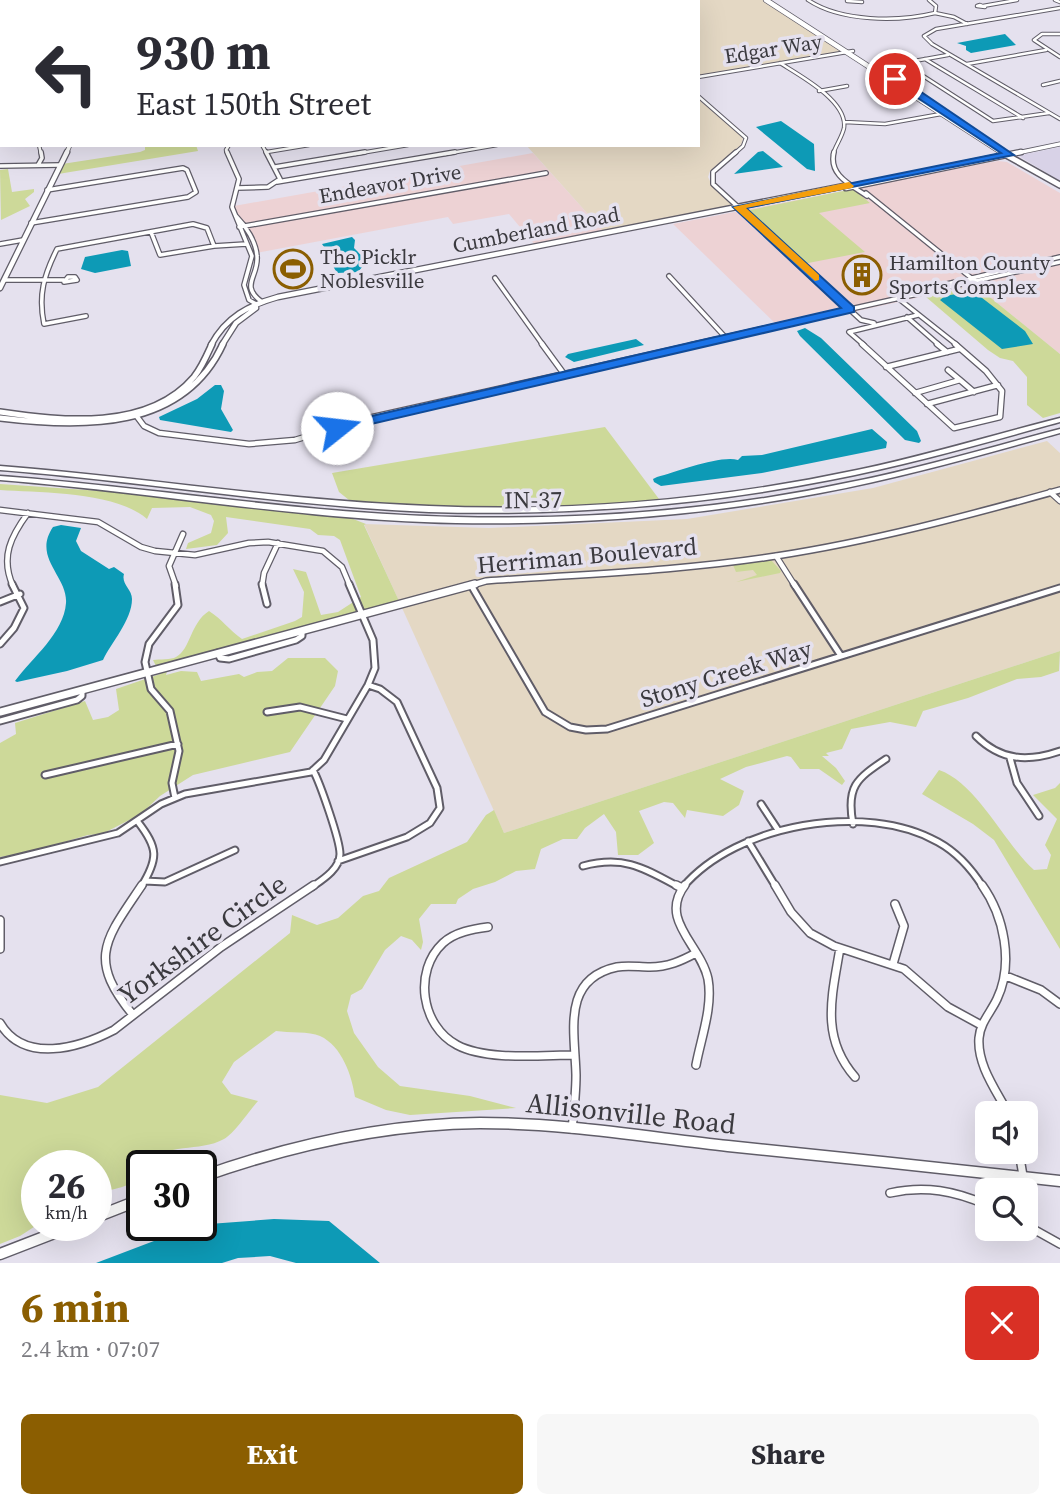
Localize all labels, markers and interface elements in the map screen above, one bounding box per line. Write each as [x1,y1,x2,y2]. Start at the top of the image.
text: 930 m [136,18,271,85]
street label: Edgar Way [722,26,824,71]
icon: left [21,28,112,119]
pin [865,49,925,109]
icon: arrive [876,60,914,98]
text: East 150th Street [136,82,371,126]
street label: Endeavor Drive [316,157,463,210]
street label: Cumberland Road [450,199,622,260]
place label: The Picklr Noblesville [320,242,425,295]
sports icon: The Picklr Noblesville [272,248,314,290]
place label: Hamilton County Sports Complex [889,248,1050,301]
building icon: Hamilton County Sports Complex [841,254,883,296]
position arrow [300,391,374,465]
street label: IN-37 [504,482,562,517]
street label: Herriman Boulevard [476,529,699,582]
street label: Stony Creek Way [636,632,816,715]
street label: Yorkshire Circle [110,865,294,1013]
street label: Allisonville Road [524,1083,738,1143]
map controls [975,1101,1038,1241]
button: sound [975,1101,1038,1164]
speed limit sign: 30 [126,1150,217,1241]
text: 26 [48,1162,85,1210]
button: search [975,1178,1038,1241]
text: km/h [45,1200,88,1225]
text: 6 min [21,1278,130,1336]
button: close [965,1286,1039,1360]
text: 2.4 km · 07:07 [21,1333,160,1365]
button: Exit [21,1414,523,1494]
button: Share [537,1414,1039,1494]

